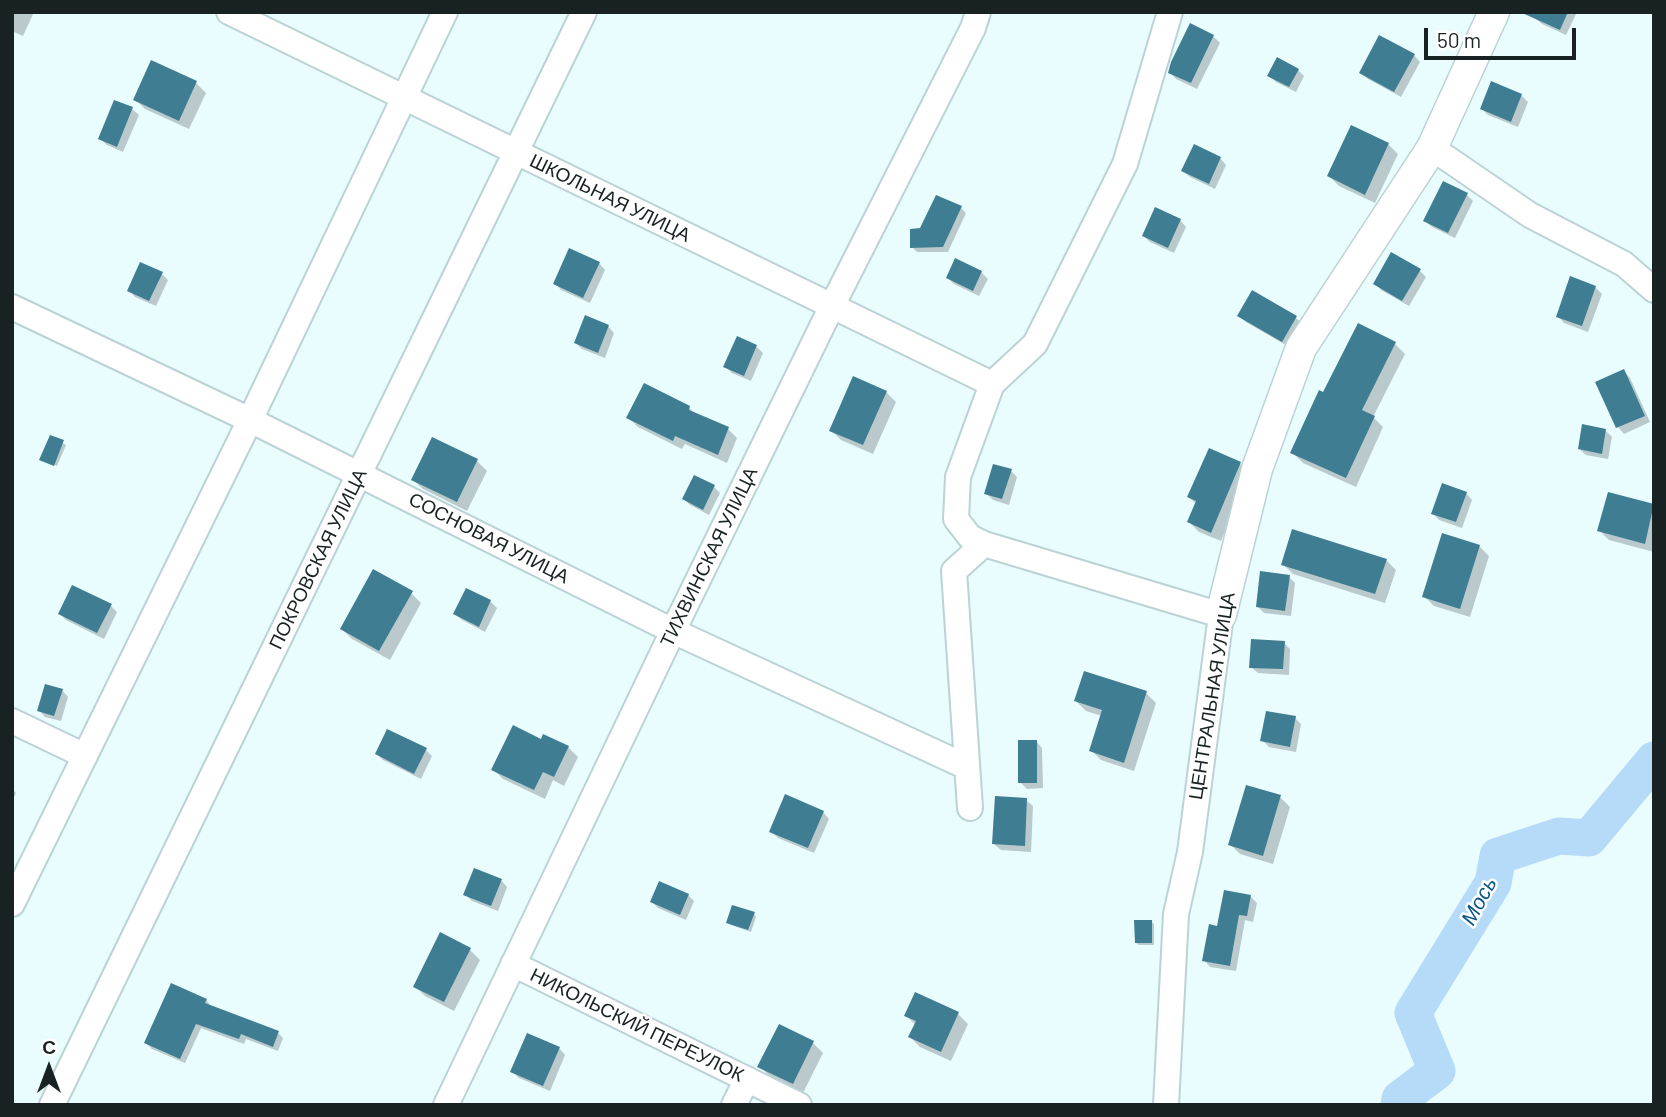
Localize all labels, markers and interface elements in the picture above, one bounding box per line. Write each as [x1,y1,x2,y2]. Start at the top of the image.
scale bar [1428,14,1580,58]
text: 50 m [1437,27,1481,52]
street label: ШКОЛЬНАЯ УЛИЦА [526,149,694,247]
street label: ТИХВИНСКАЯ УЛИЦА [656,463,762,651]
street label: ПОКРОВСКАЯ УЛИЦА [264,465,372,653]
street label: СОСНОВАЯ УЛИЦА [405,488,573,588]
street label: ЦЕНТРАЛЬНАЯ УЛИЦА [1184,591,1240,801]
water label: Мось [1456,873,1502,929]
street label: НИКОЛЬСКИЙ ПЕРЕУЛОК [527,963,747,1087]
north arrow [14,1033,84,1103]
text: С [42,1035,56,1058]

